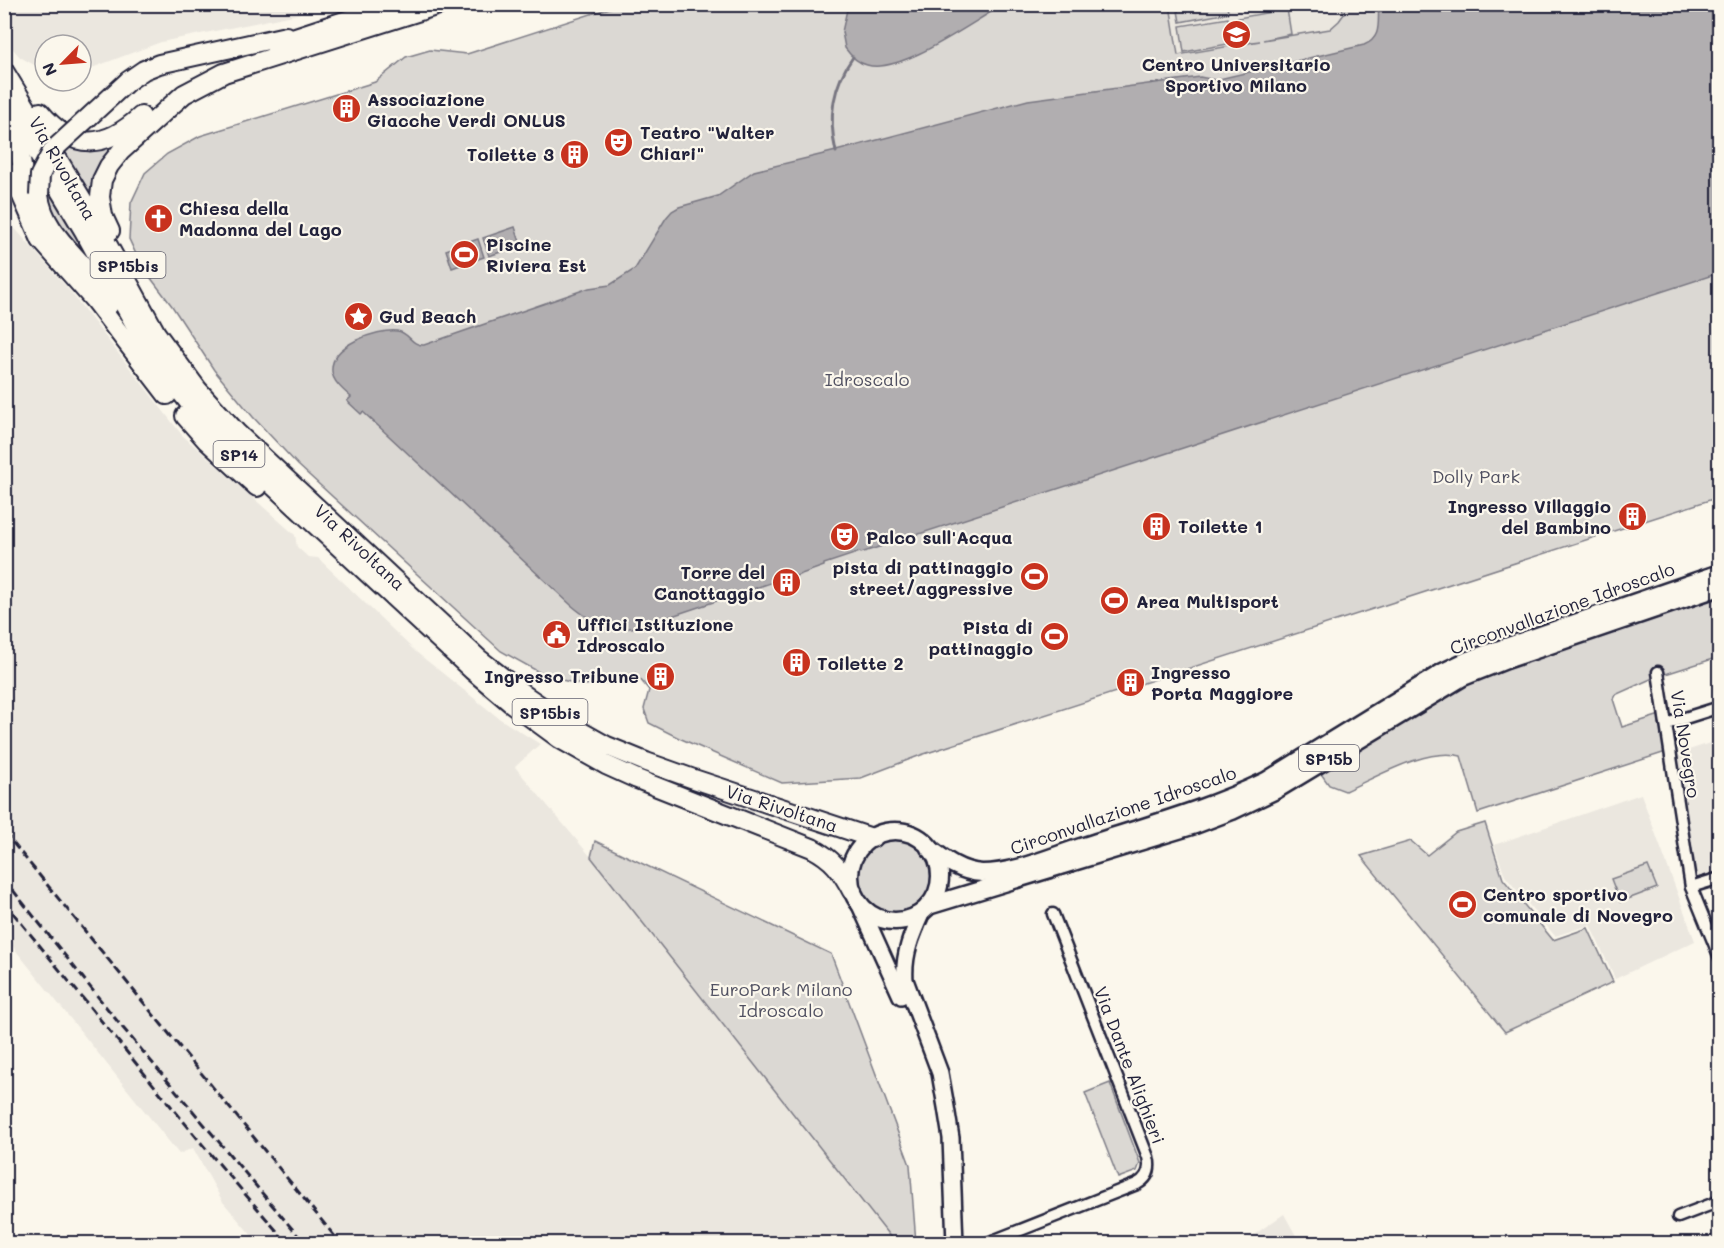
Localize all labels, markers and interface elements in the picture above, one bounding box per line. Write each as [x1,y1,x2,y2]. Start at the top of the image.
school or university icon: Centro Universitario Sportivo Milano [1220,19,1252,51]
north arrow [33,33,93,93]
place label: Centro Universitario Sportivo Milano [1142,52,1330,97]
text: N [37,60,61,79]
place label: Associazione Giacche Verdi ONLUS [367,87,566,132]
building icon: Associazione Giacche Verdi ONLUS [330,93,362,125]
street label: Via Rivoltana [24,112,102,224]
place label: Teatro "Walter Chiari" [640,120,774,165]
theatre icon: Teatro "Walter Chiari" [603,126,635,158]
building icon: Toilette 3 [559,138,591,170]
place label: Toilette 3 [467,142,554,166]
place label: Chiesa della Madonna del Lago [179,196,342,241]
church icon: Chiesa della Madonna del Lago [142,202,174,234]
place label: Piscine Riviera Est [486,232,587,277]
sports icon: Piscine Riviera Est [449,238,481,270]
road number: SP15bis [90,252,166,278]
place icon: Gud Beach [342,300,374,332]
place label: Gud Beach [379,304,476,328]
park label: Idroscalo [825,367,910,391]
road number: SP14 [214,441,264,467]
park label: Dolly Park [1432,464,1520,488]
place label: Ingresso Villaggio del Bambino [1448,494,1611,539]
street label: Via Rivoltana [309,499,411,595]
building icon: Ingresso Villaggio del Bambino [1616,500,1648,532]
building icon: Toilette 1 [1141,510,1173,542]
place label: Toilette 1 [1178,514,1262,538]
theatre icon: Palco sull'Acqua [829,521,861,553]
place label: Palco sull'Acqua [866,525,1013,549]
place label: pista di pattinaggio street/aggressive [833,555,1013,600]
street label: Circonvallazione Idroscalo [1446,556,1678,660]
place label: Torre del Canottaggio [654,560,765,605]
sports icon: pista di pattinaggio street/aggressive [1018,561,1050,593]
building icon: Torre del Canottaggio [770,566,802,598]
sports icon: Area Multisport [1099,585,1131,617]
place label: Area Multisport [1136,589,1279,613]
place label: Uffici Istituzione Idroscalo [577,612,734,657]
place label: Pista di pattinaggio [929,615,1033,660]
public building icon: Uffici Istituzione Idroscalo [540,618,572,650]
sports icon: Pista di pattinaggio [1038,621,1070,653]
building icon: Toilette 2 [780,647,812,679]
place label: Toilette 2 [817,651,904,675]
building icon: Ingresso Tribune [644,660,676,692]
place label: Ingresso Porta Maggiore [1151,660,1294,705]
place label: Ingresso Tribune [484,664,639,688]
building icon: Ingresso Porta Maggiore [1114,666,1146,698]
street label: Via Novegro [1666,688,1706,800]
road number: SP15bis [512,699,588,725]
road number: SP15b [1299,745,1359,771]
street label: Circonvallazione Idroscalo [1007,760,1239,860]
street label: Via Rivoltana [723,779,841,837]
place label: Centro sportivo comunale di Novegro [1483,882,1673,927]
sports icon: Centro sportivo comunale di Novegro [1446,888,1478,920]
park label: EuroPark Milano Idroscalo [710,977,853,1022]
street label: Via Dante Alighieri [1089,983,1171,1147]

